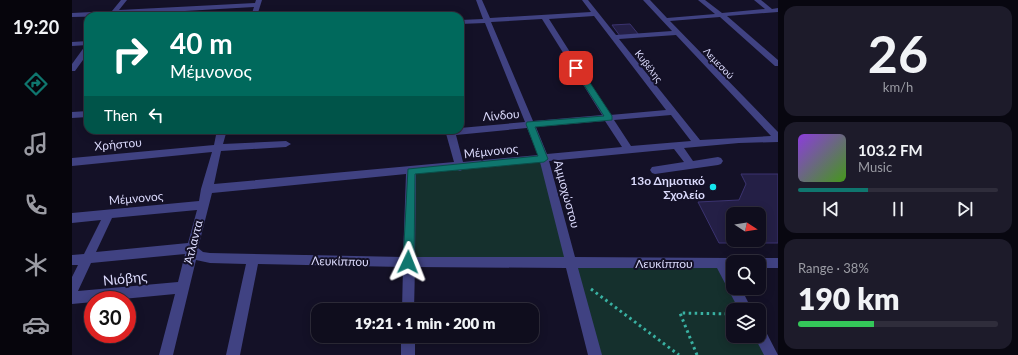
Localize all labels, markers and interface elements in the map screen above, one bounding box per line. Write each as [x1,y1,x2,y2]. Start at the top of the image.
text: 19:20 [13,16,59,38]
text: 26 [868,22,928,84]
text: 40 m [170,26,233,60]
icon: right [104,28,156,80]
street label: Λεμεσού [701,45,737,81]
street label: Κυβέλης [633,47,666,85]
pin [559,51,593,85]
icon: arrive [565,57,587,79]
text: Μέμνονος [170,60,252,82]
icon: directions [22,70,50,98]
text: km/h [883,79,913,95]
icon: left [145,104,167,126]
text: Then [104,106,137,124]
street label: Λίνδου [482,106,520,124]
icon: music [22,130,50,158]
street label: Χρήστου [94,134,142,154]
street label: Μέμνονος [463,141,519,161]
text: 103.2 FM [858,141,923,159]
street label: Αμμοχώστου [551,158,583,230]
text: Music [858,159,892,175]
place label: 13ο Δημοτικό Σχολείο [630,173,705,202]
marker: 13ο Δημοτικό Σχολείο [708,182,718,192]
street label: Μέμνονος [108,188,164,208]
icon: phone [22,191,50,219]
icon: previous [820,198,842,220]
icon: pause [887,198,909,220]
icon: next [954,198,976,220]
north arrow [726,207,766,247]
map controls [726,207,766,343]
street label: Άτλαντα [180,218,206,266]
position arrow [387,241,429,283]
icon: climate [22,251,50,279]
street label: Λευκίππου [311,253,369,269]
button: search [726,255,766,295]
street label: Λευκίππου [635,256,693,271]
text: Range · 38% [798,260,869,276]
street label: Νιόβης [102,267,149,289]
text: 190 km [798,280,899,316]
speed limit sign: 30 [84,291,136,343]
button: layers [726,303,766,343]
icon: car [22,311,50,339]
text: 19:21 · 1 min · 200 m [354,314,496,332]

